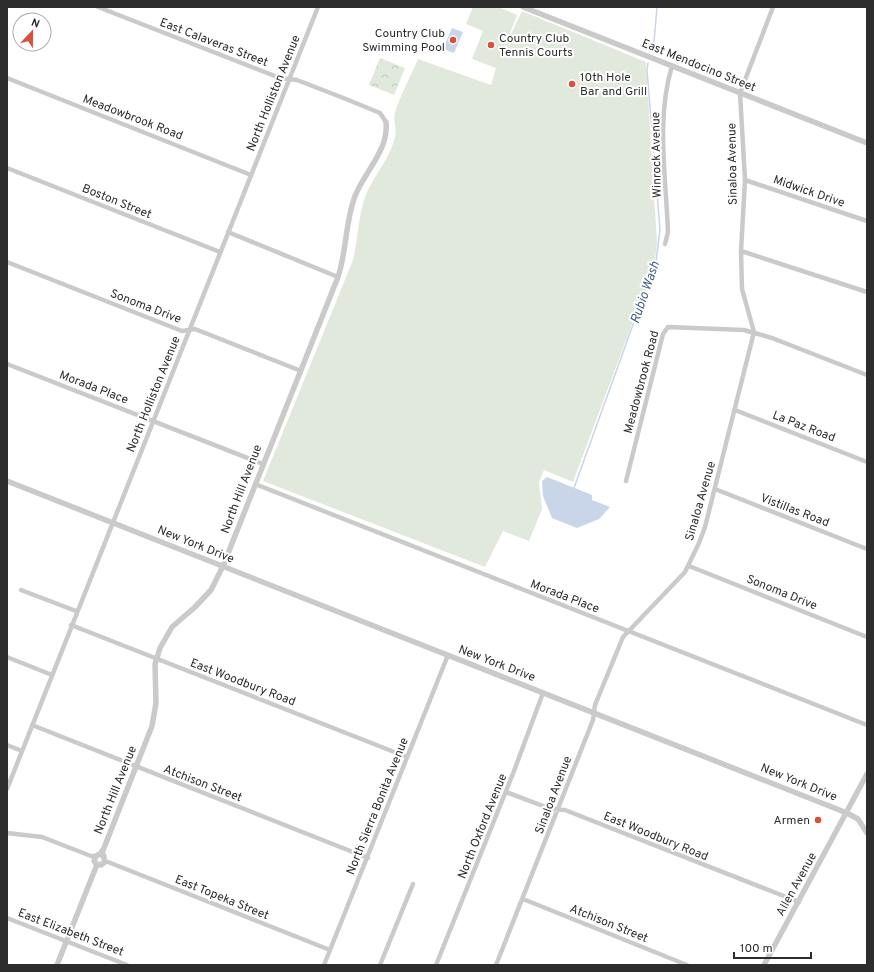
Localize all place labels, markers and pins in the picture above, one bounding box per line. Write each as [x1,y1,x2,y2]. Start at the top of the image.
place label: Country Club Swimming Pool [362,26,445,56]
place label: Country Club Tennis Courts [499,31,573,61]
marker: Country Club Swimming Pool [448,35,458,45]
marker: Country Club Tennis Courts [486,40,496,50]
place label: 10th Hole Bar and Grill [580,70,647,100]
marker: 10th Hole Bar and Grill [567,79,577,89]
place label: Armen [774,813,810,829]
marker: Armen [813,815,823,825]

